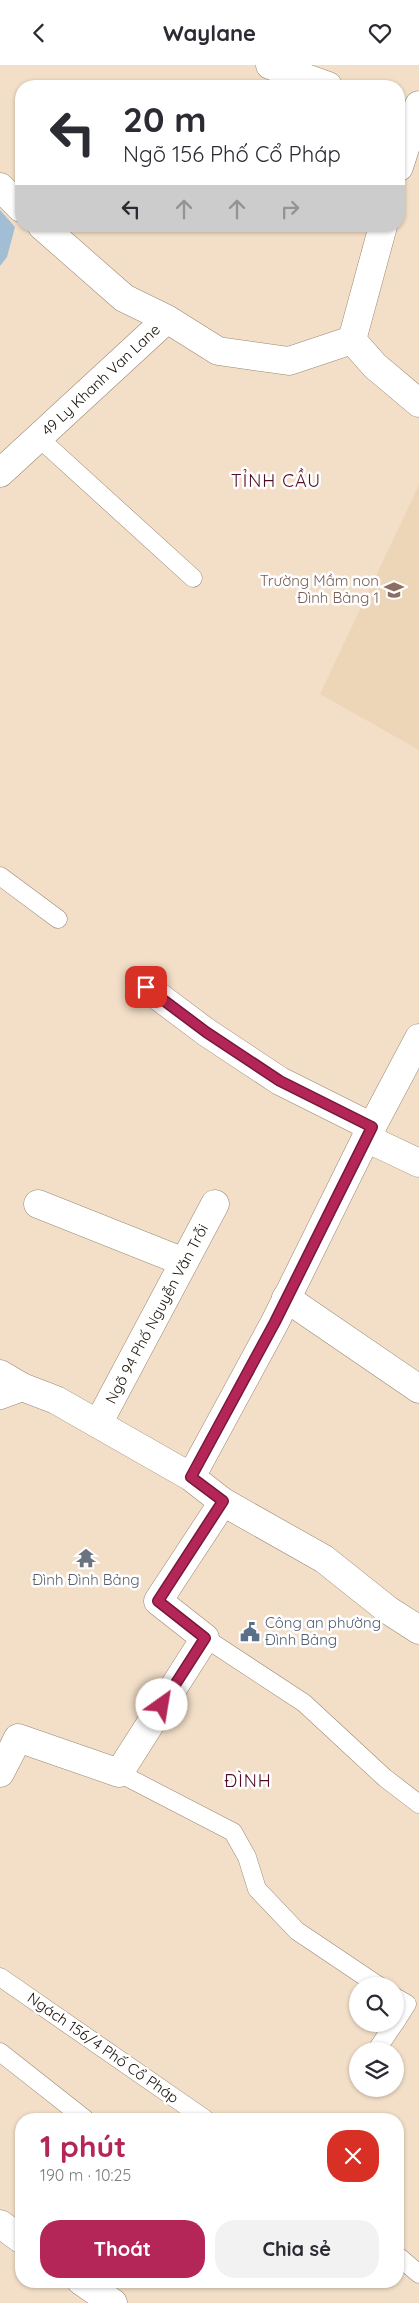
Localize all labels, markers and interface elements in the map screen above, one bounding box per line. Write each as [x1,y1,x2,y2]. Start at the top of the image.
icon: back [25,19,53,47]
text: Waylane [163,19,256,47]
icon: heart [366,19,394,47]
text: 20 m [123,97,206,141]
icon: left [40,100,105,165]
text: Ngõ 156 Phố Cổ Pháp [123,140,341,168]
icon: left [117,195,145,223]
icon: ahead [170,195,198,223]
icon: ahead [223,195,251,223]
icon: right [276,195,304,223]
street label: 49 Ly Khanh Van Lane [37,320,164,440]
district label: TỈNH CẦU [231,468,321,492]
place label: Trường Mầm non Đình Bảng 1 [260,571,379,607]
school or university icon: Trường Mầm non Đình Bảng 1 [383,579,405,601]
pin [125,966,167,1008]
icon: arrive [132,973,160,1001]
street label: Ngõ 94 Phố Nguyễn Văn Trỗi [101,1221,212,1407]
temple icon: Đình Đình Bảng [75,1547,97,1569]
place label: Đình Đình Bảng [32,1570,140,1589]
place label: Công an phường Đình Bảng [265,1613,381,1649]
public building icon: Công an phường Đình Bảng [239,1621,261,1643]
position arrow [135,1678,187,1730]
district label: ĐÌNH [224,1769,272,1792]
map controls [349,1977,404,2097]
button: search [349,1977,404,2032]
street label: Ngách 156/4 Phố Cổ Pháp [24,1988,183,2107]
button: layers [349,2042,404,2097]
text: 1 phút [40,2127,126,2165]
button: close [327,2130,379,2182]
text: 190 m · 10:25 [40,2165,131,2185]
button: Thoát [40,2220,205,2278]
button: Chia sẻ [215,2220,379,2278]

